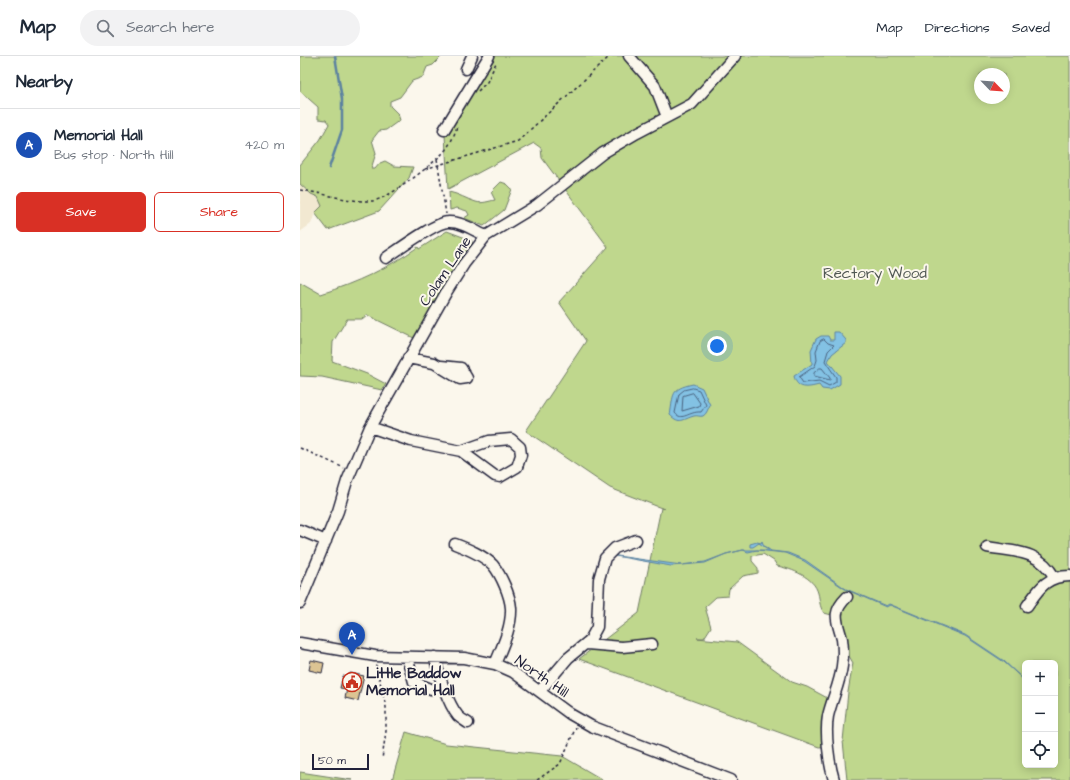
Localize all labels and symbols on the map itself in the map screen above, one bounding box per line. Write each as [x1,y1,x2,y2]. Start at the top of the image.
north arrow [974,68,1010,104]
street label: Colam Lane [414,232,477,310]
park label: Rectory Wood [823,263,927,285]
your location [707,336,727,356]
pin: A [339,622,365,655]
street label: North Hill [510,650,573,703]
place label: Little Baddow Memorial Hall [366,663,462,701]
public building icon: Little Baddow Memorial Hall [341,671,363,693]
scale bar [312,752,369,771]

